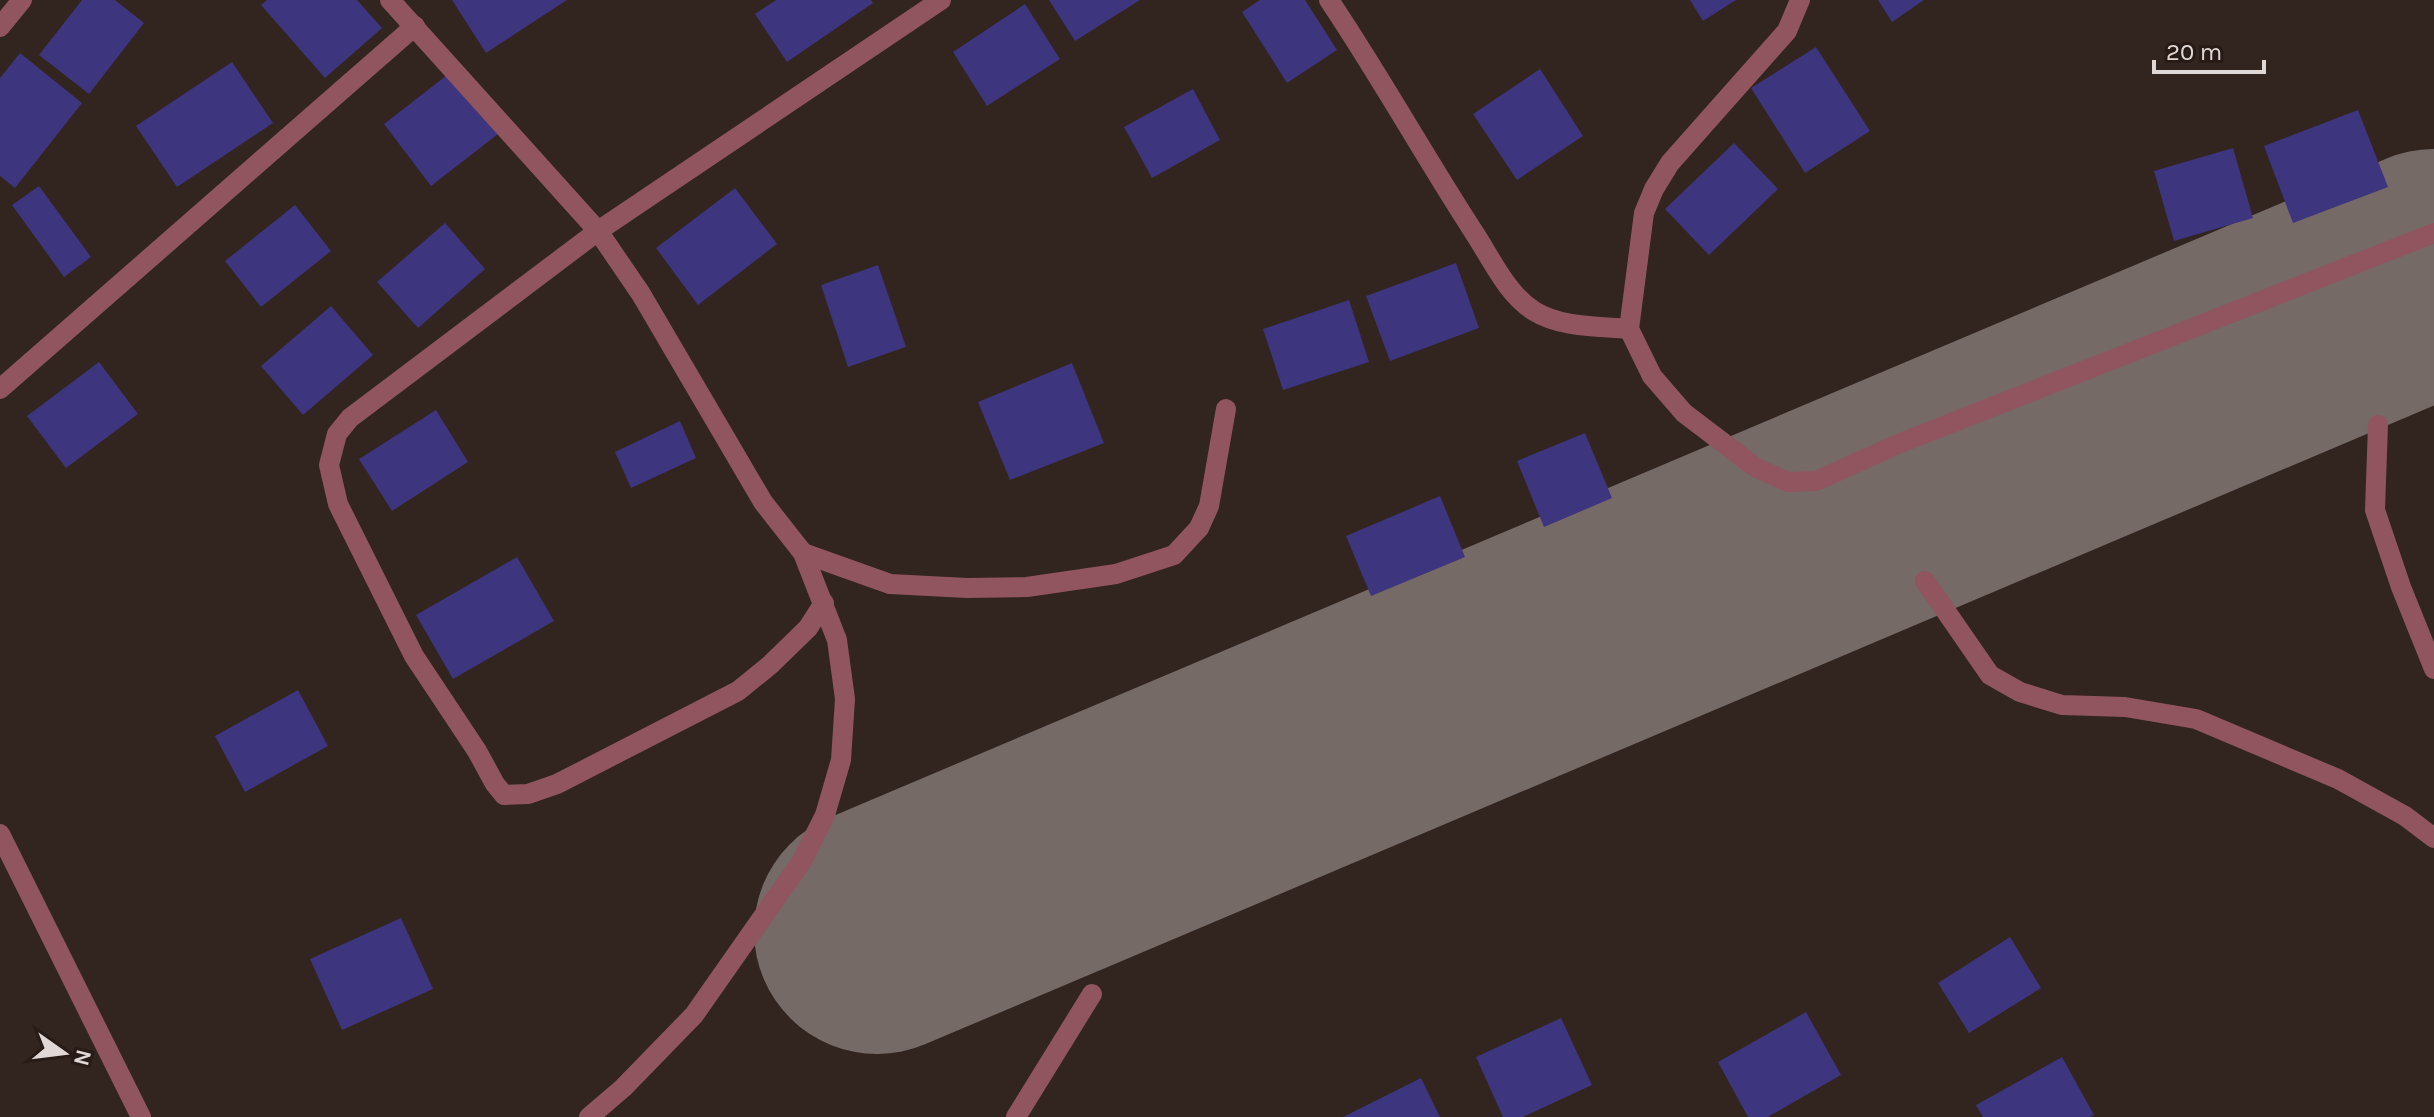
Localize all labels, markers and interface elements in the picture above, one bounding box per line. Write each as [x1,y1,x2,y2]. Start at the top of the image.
scale bar [2154,24,2264,74]
text: 20 m [2166,38,2222,66]
north arrow [24,1013,104,1093]
text: N [68,1047,97,1068]

